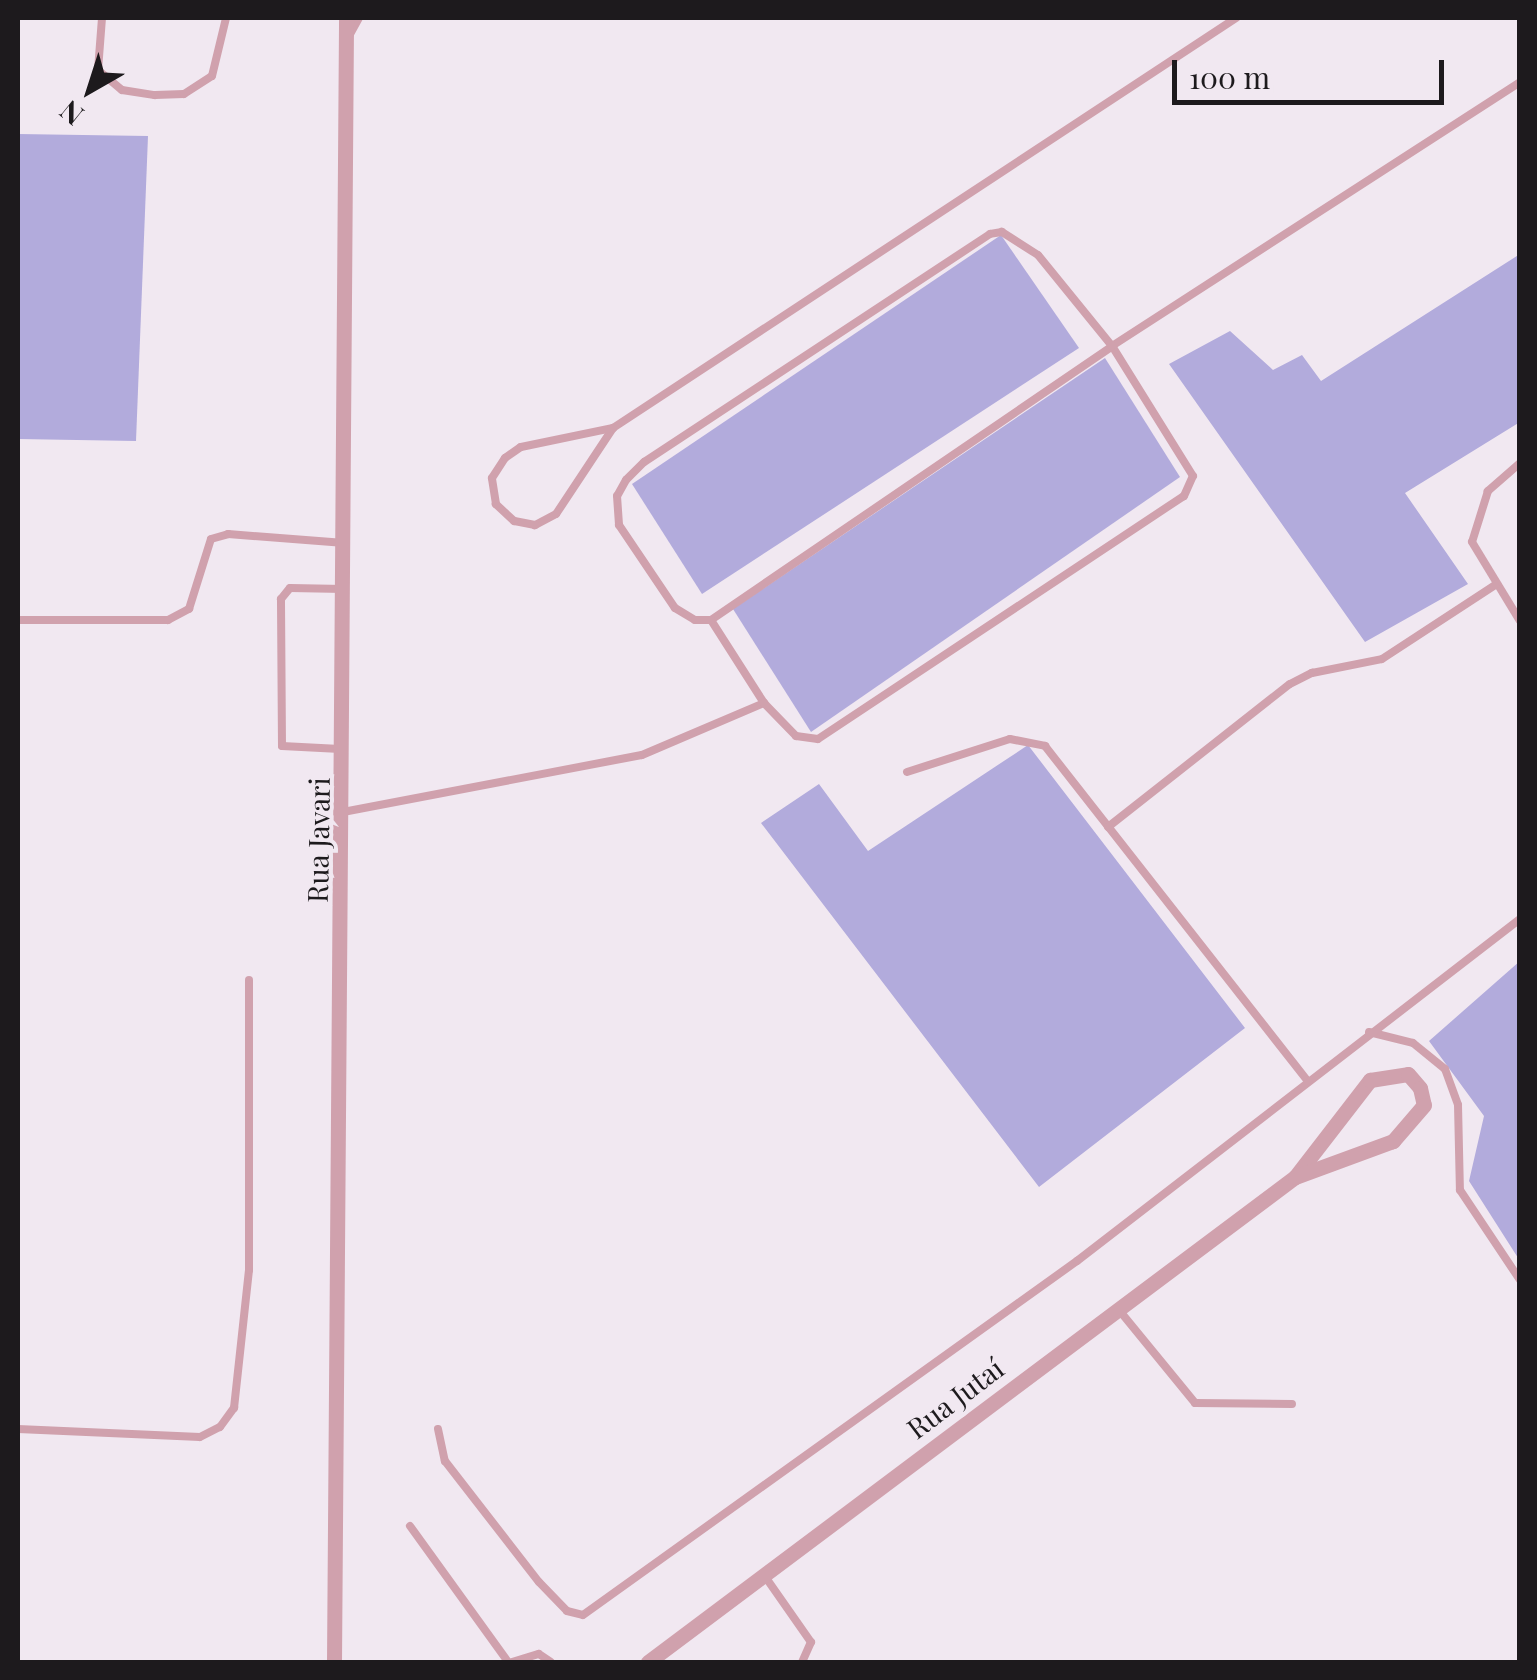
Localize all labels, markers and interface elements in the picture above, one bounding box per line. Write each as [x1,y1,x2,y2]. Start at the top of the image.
north arrow [40,40,140,140]
scale bar [1177,40,1450,102]
text: 100 m [1189,57,1270,97]
text: N [51,93,90,134]
street label: Rua Javari [300,777,336,903]
street label: Rua Jutaí [900,1351,1010,1445]

